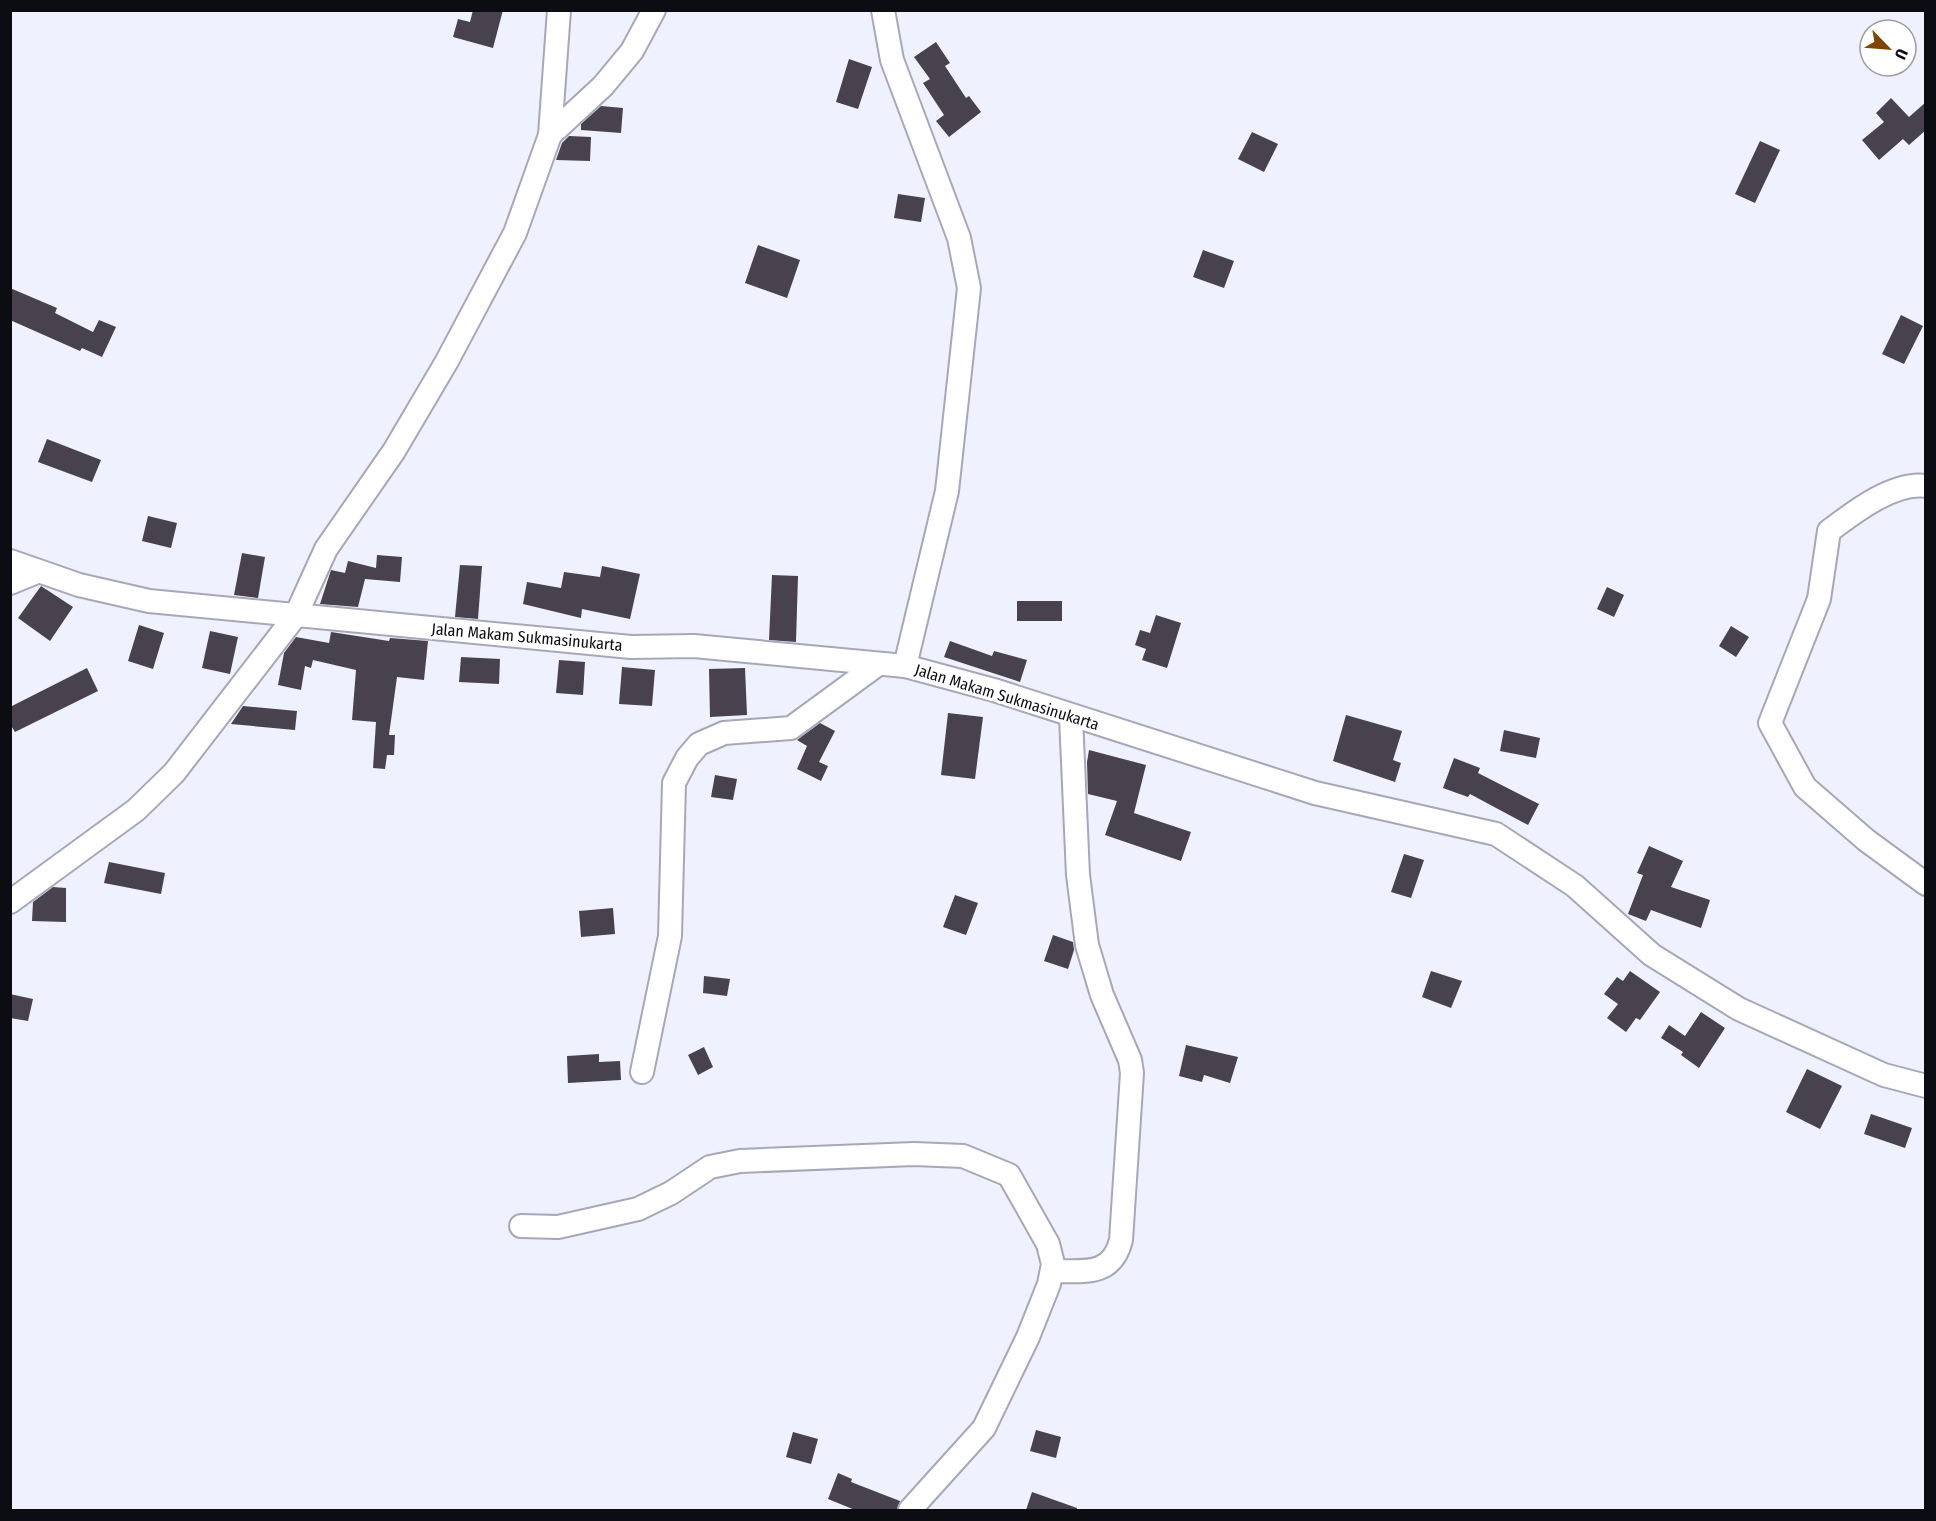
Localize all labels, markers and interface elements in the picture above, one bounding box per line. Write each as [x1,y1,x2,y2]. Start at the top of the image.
north arrow [1858,18,1918,78]
text: U [1891,46,1912,62]
street label: Jalan Makam Sukmasinukarta [431,619,623,655]
street label: Jalan Makam Sukmasinukarta [913,660,1102,734]

